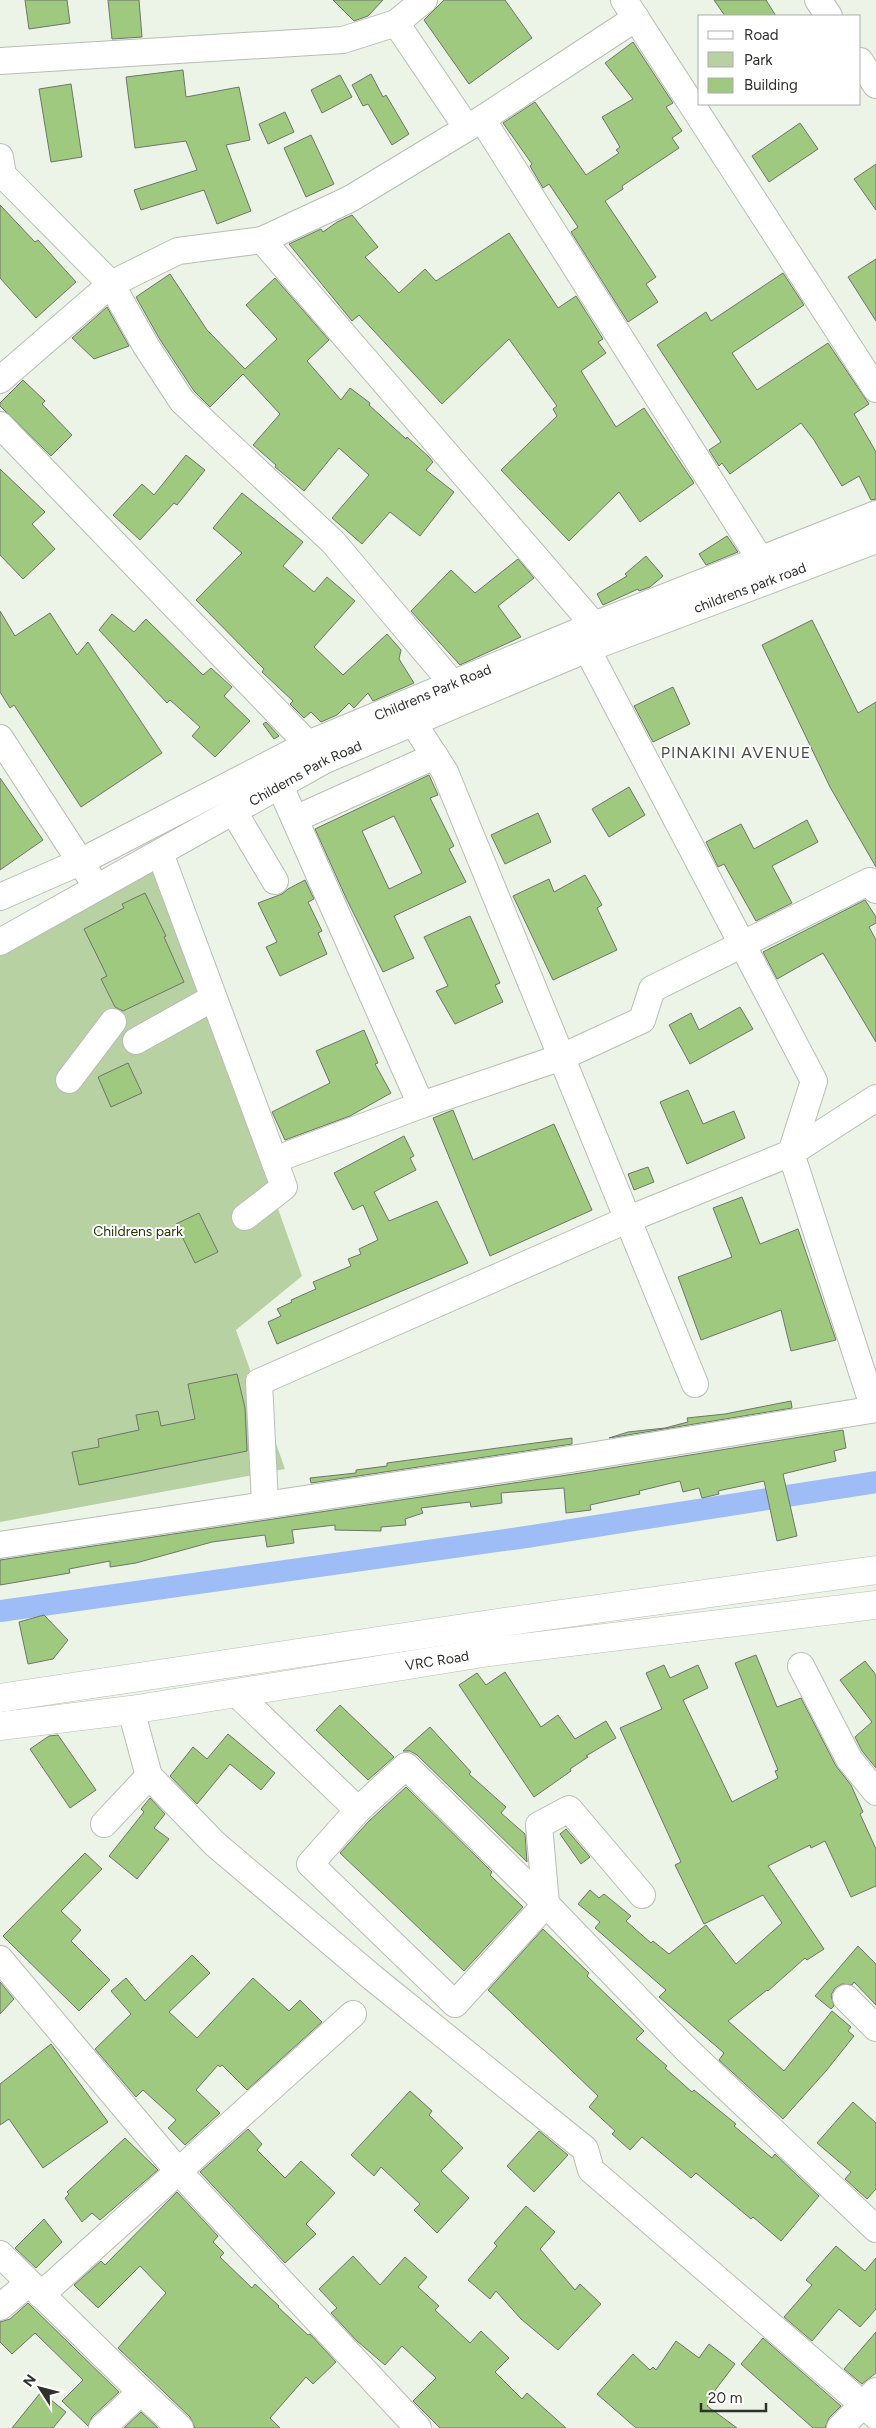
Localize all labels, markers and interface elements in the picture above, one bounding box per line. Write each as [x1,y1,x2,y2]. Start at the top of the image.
legend [698,15,861,105]
text: Road [744,26,779,44]
text: Park [744,51,773,69]
text: Building [744,76,798,94]
street label: childrens park road [691,559,809,617]
street label: Childrens Park Road [372,661,494,724]
street label: Childerns Park Road [246,737,364,810]
district label: PINAKINI AVENUE [661,743,811,762]
park label: Childrens park [93,1223,183,1240]
street label: VRC Road [404,1647,470,1674]
north arrow [15,2363,65,2413]
text: N [20,2371,40,2390]
scale bar [701,2380,766,2412]
text: 20 m [708,2389,742,2407]

